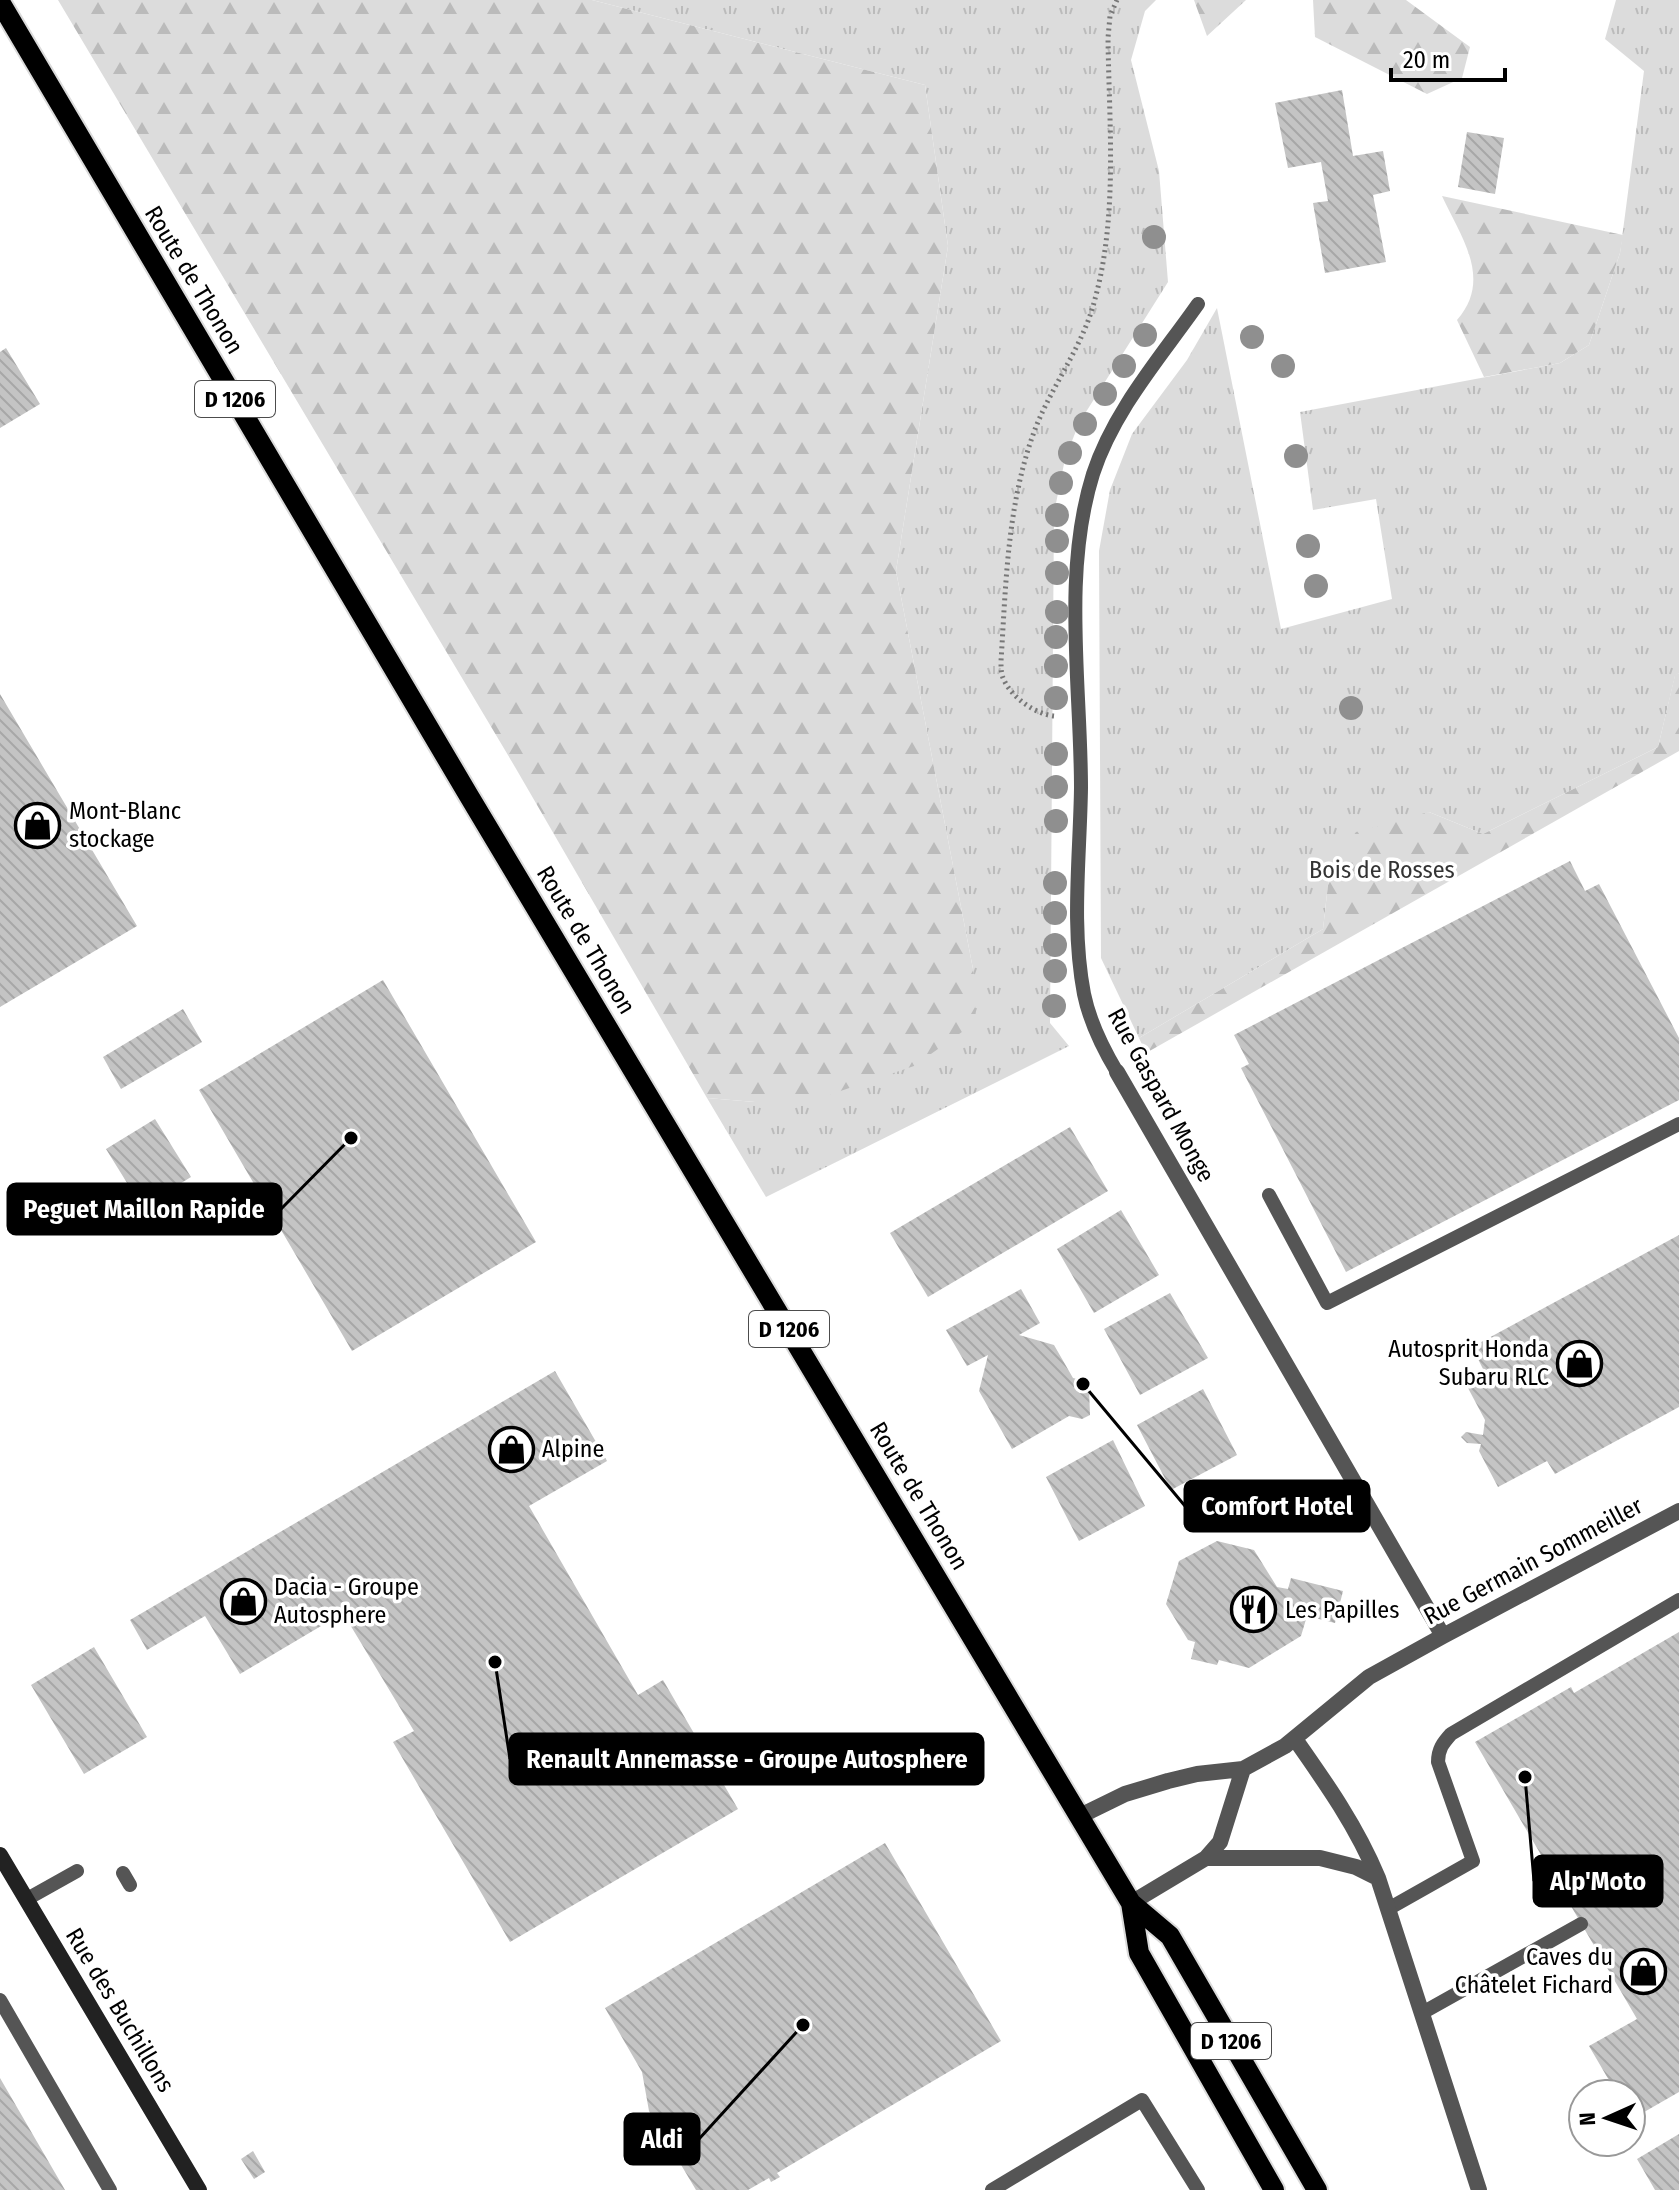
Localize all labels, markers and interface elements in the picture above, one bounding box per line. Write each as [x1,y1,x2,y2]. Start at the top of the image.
scale bar [1391,32,1505,82]
text: 20 m [1403,46,1450,74]
street label: Route de Thonon [139,201,249,359]
road number: D 1206 [195,381,275,417]
place label: Mont-Blanc stockage [69,797,181,853]
shop icon: Mont-Blanc stockage [14,801,62,849]
park label: Bois de Rosses [1309,856,1455,884]
street label: Route de Thonon [531,861,641,1019]
street label: Rue Gaspard Monge [1102,1003,1220,1187]
callout: Peguet Maillon Rapide [8,1184,281,1234]
text: Peguet Maillon Rapide [23,1194,265,1225]
road number: D 1206 [749,1311,829,1347]
place label: Autosprit Honda Subaru RLC [1388,1335,1549,1391]
shop icon: Autosprit Honda Subaru RLC [1556,1339,1604,1387]
street label: Route de Thonon [864,1417,974,1575]
shop icon: Alpine [487,1425,535,1473]
place label: Alpine [542,1435,604,1463]
callout: Comfort Hotel [1185,1481,1369,1531]
text: Comfort Hotel [1201,1491,1354,1522]
street label: Rue Germain Sommeiller [1419,1491,1648,1631]
place label: Dacia - Groupe Autosphere [274,1573,419,1629]
shop icon: Dacia - Groupe Autosphere [219,1577,267,1625]
restaurant icon: Les Papilles [1230,1586,1278,1634]
place label: Les Papilles [1285,1596,1399,1624]
callout: Renault Annemasse - Groupe Autosphere [510,1734,983,1784]
text: Renault Annemasse - Groupe Autosphere [526,1744,968,1775]
callout: Alp'Moto [1534,1856,1662,1906]
text: Alp'Moto [1549,1866,1646,1897]
street label: Rue des Buchillons [60,1923,180,2097]
place label: Caves du Châtelet Fichard [1455,1943,1613,1999]
shop icon: Caves du Châtelet Fichard [1620,1947,1668,1995]
road number: D 1206 [1191,2023,1271,2059]
north arrow [1567,2078,1647,2158]
text: N [1574,2112,1601,2126]
callout: Aldi [625,2114,699,2164]
text: Aldi [640,2124,683,2155]

